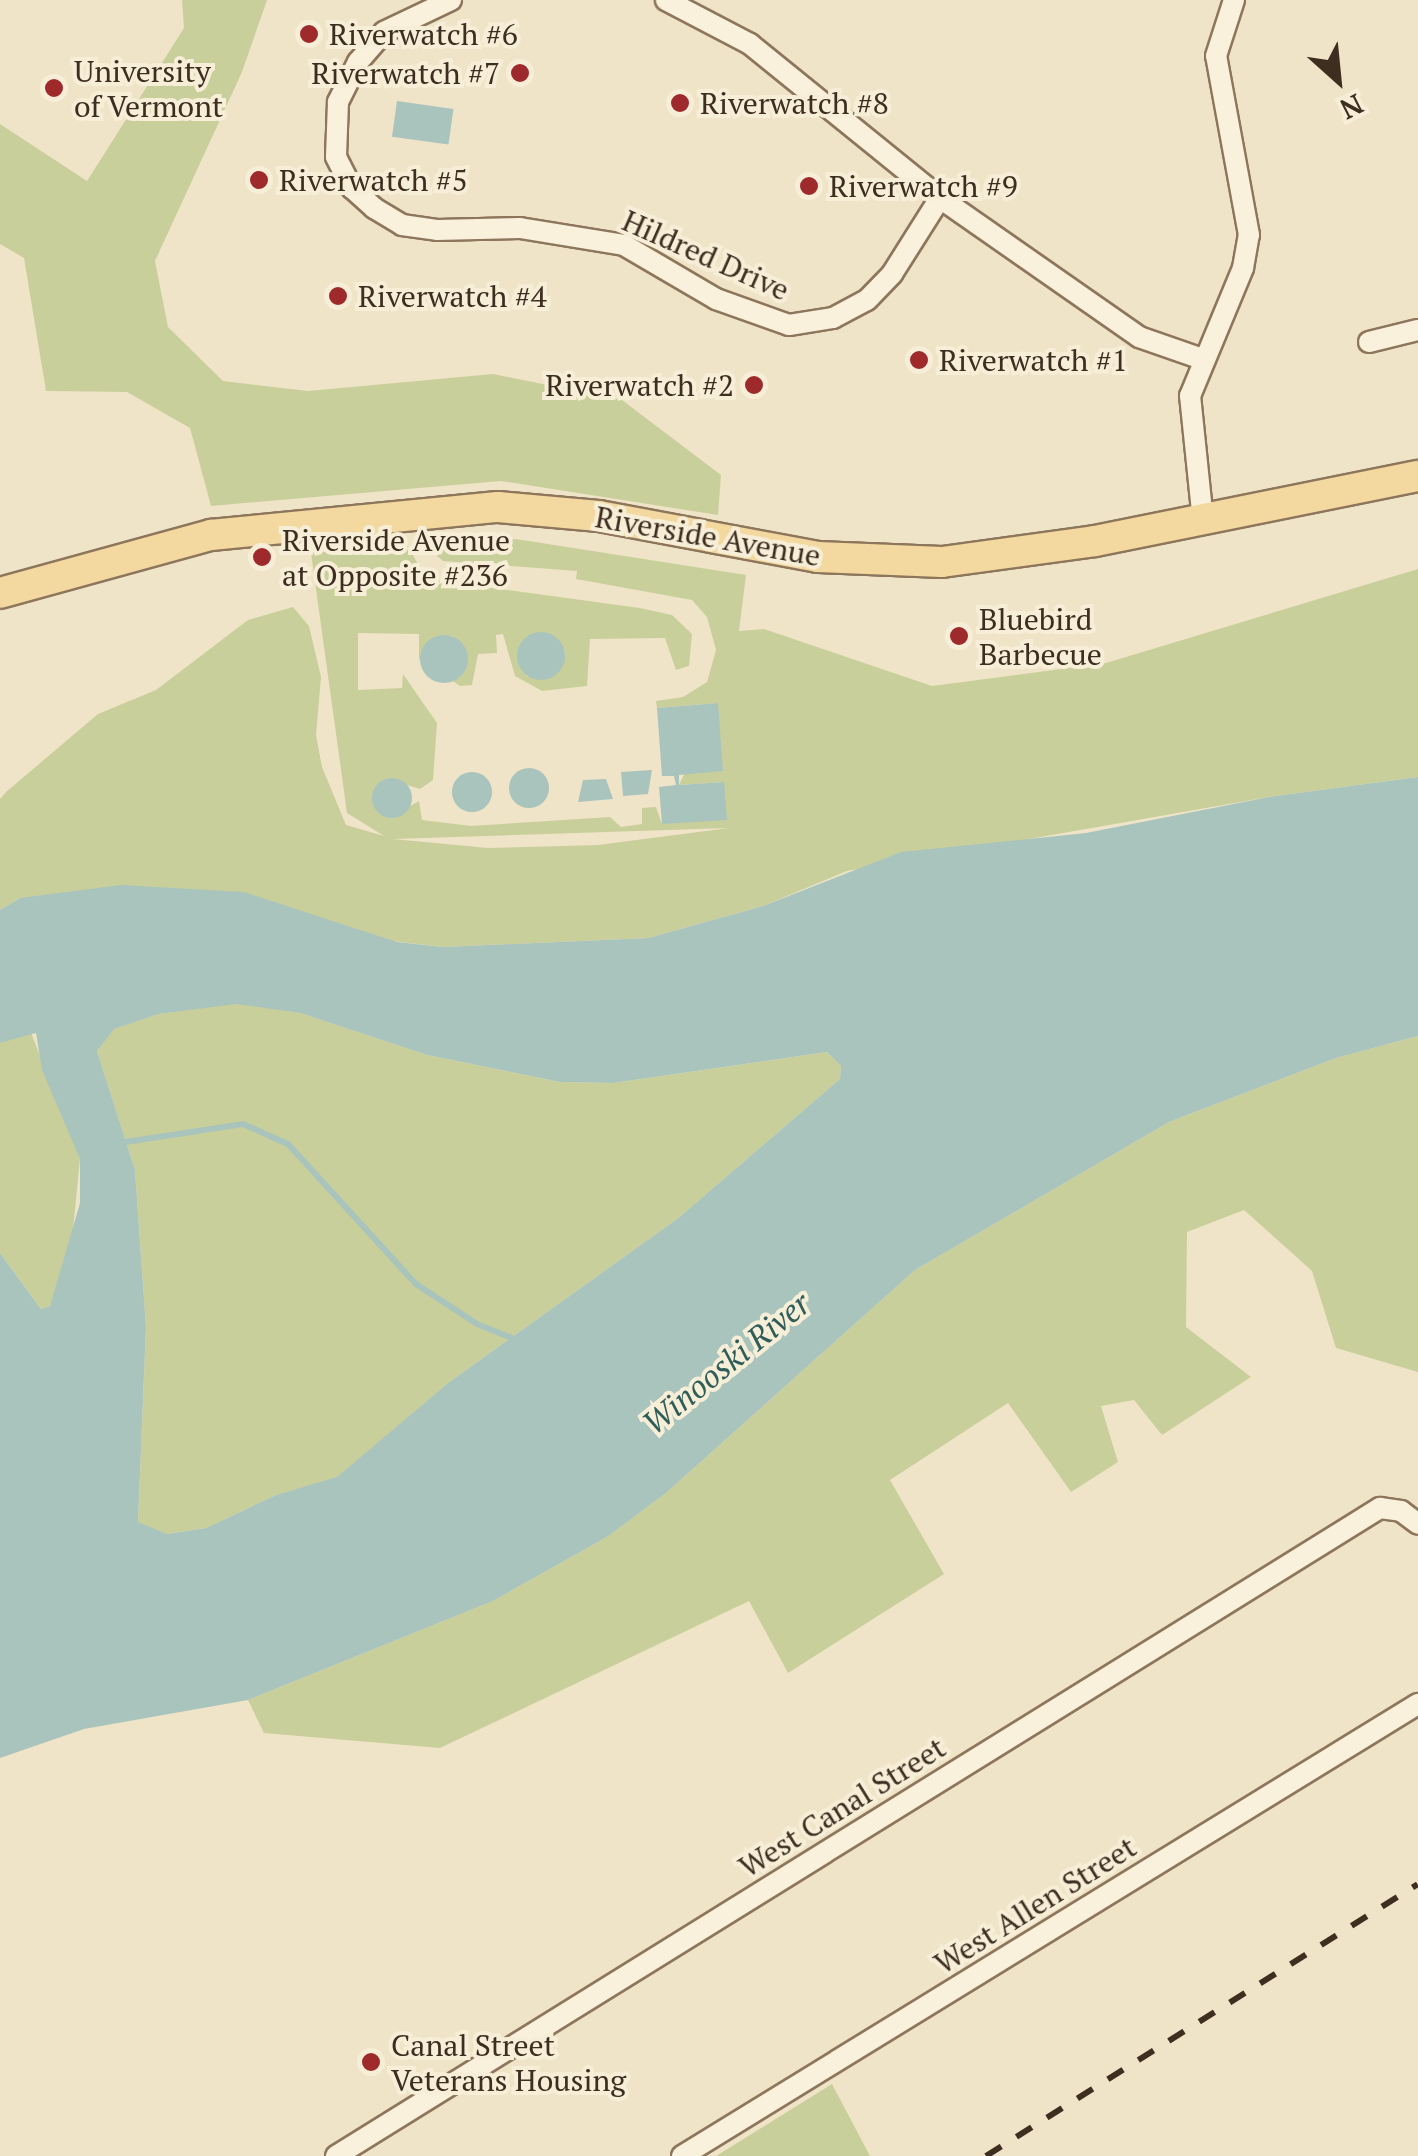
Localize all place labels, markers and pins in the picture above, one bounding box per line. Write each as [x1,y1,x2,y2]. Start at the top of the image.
place label: Riverwatch #6 [329,16,518,52]
marker: Riverwatch #6 [298,23,320,45]
place label: University of Vermont [74,53,224,124]
place label: Riverwatch #7 [311,55,500,91]
marker: Riverwatch #7 [509,62,531,84]
marker: University of Vermont [43,77,65,99]
place label: Riverwatch #8 [700,85,889,121]
marker: Riverwatch #8 [669,92,691,114]
place label: Riverwatch #5 [279,162,468,198]
place label: Riverwatch #9 [829,168,1018,204]
marker: Riverwatch #5 [248,169,270,191]
marker: Riverwatch #9 [798,175,820,197]
place label: Riverwatch #4 [358,278,547,314]
marker: Riverwatch #4 [327,285,349,307]
place label: Riverwatch #1 [939,342,1128,378]
marker: Riverwatch #1 [908,349,930,371]
place label: Riverwatch #2 [545,367,734,403]
marker: Riverwatch #2 [743,374,765,396]
place label: Riverside Avenue at Opposite #236 [282,522,511,592]
marker: Riverside Avenue at Opposite #236 [251,546,273,568]
place label: Bluebird Barbecue [979,601,1102,672]
marker: Bluebird Barbecue [948,625,970,647]
place label: Canal Street Veterans Housing [391,2027,626,2098]
marker: Canal Street Veterans Housing [360,2051,382,2073]

